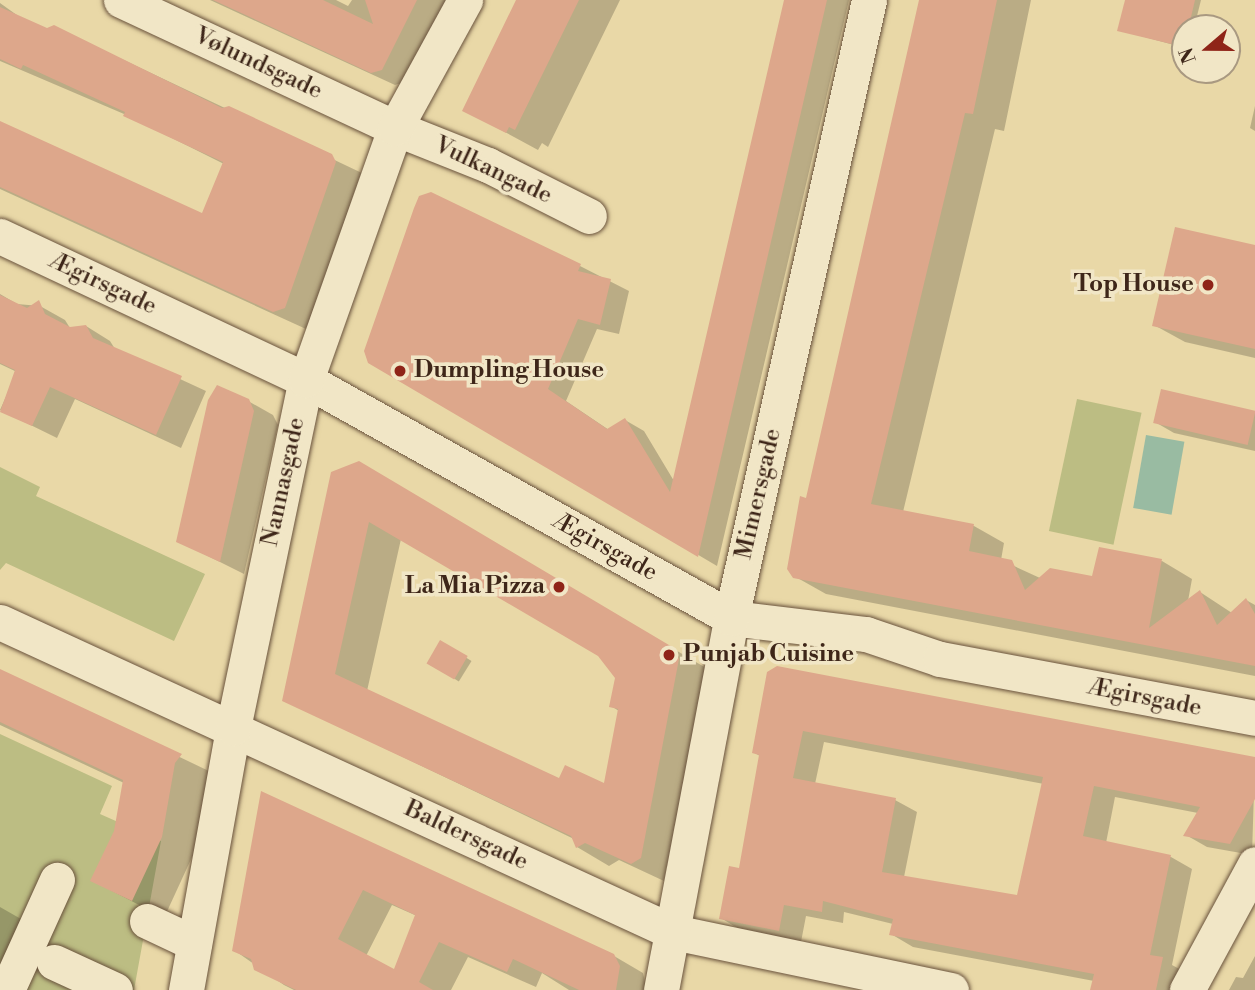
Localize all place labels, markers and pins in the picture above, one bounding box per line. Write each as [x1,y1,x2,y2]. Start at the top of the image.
place label: Top House [1074,271,1194,299]
marker: Top House [1200,277,1216,293]
place label: Dumpling House [414,357,604,385]
marker: Dumpling House [392,363,408,379]
place label: La Mia Pizza [405,573,545,601]
marker: La Mia Pizza [551,579,567,595]
place label: Punjab Cuisine [683,641,854,669]
marker: Punjab Cuisine [661,647,677,663]

